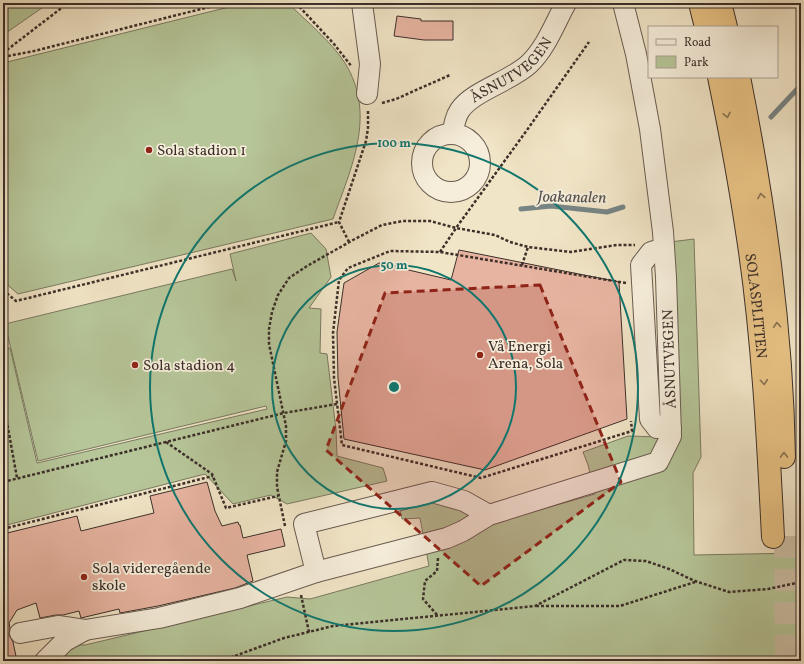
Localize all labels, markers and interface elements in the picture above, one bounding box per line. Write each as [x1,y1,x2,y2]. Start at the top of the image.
legend [648,26,778,78]
street label: ÅSNUTVEGEN [466,34,558,109]
text: Road [684,35,711,51]
text: Park [684,55,709,71]
one-way arrow [722,112,730,118]
text: 100 m [377,136,411,152]
place label: Sola stadion 1 [157,141,246,162]
marker: Sola stadion 1 [144,145,154,155]
water label: Joakanalen [535,186,607,210]
one-way arrow [757,193,766,199]
street label: SOLASPLITTEN [738,252,771,360]
text: 50 m [380,258,408,274]
street label: ÅSNUTVEGEN [658,309,683,409]
one-way arrow [772,322,781,328]
place label: Vå Energi Arena, Sola [488,337,563,375]
marker: Vå Energi Arena, Sola [475,350,485,360]
place label: Sola stadion 4 [143,356,235,377]
marker: Sola stadion 4 [130,360,140,370]
one-way arrow [760,379,769,385]
centre of rings [387,380,401,394]
one-way arrow [780,452,788,458]
place label: Sola videregående skole [92,559,211,597]
marker: Sola videregående skole [79,572,89,582]

